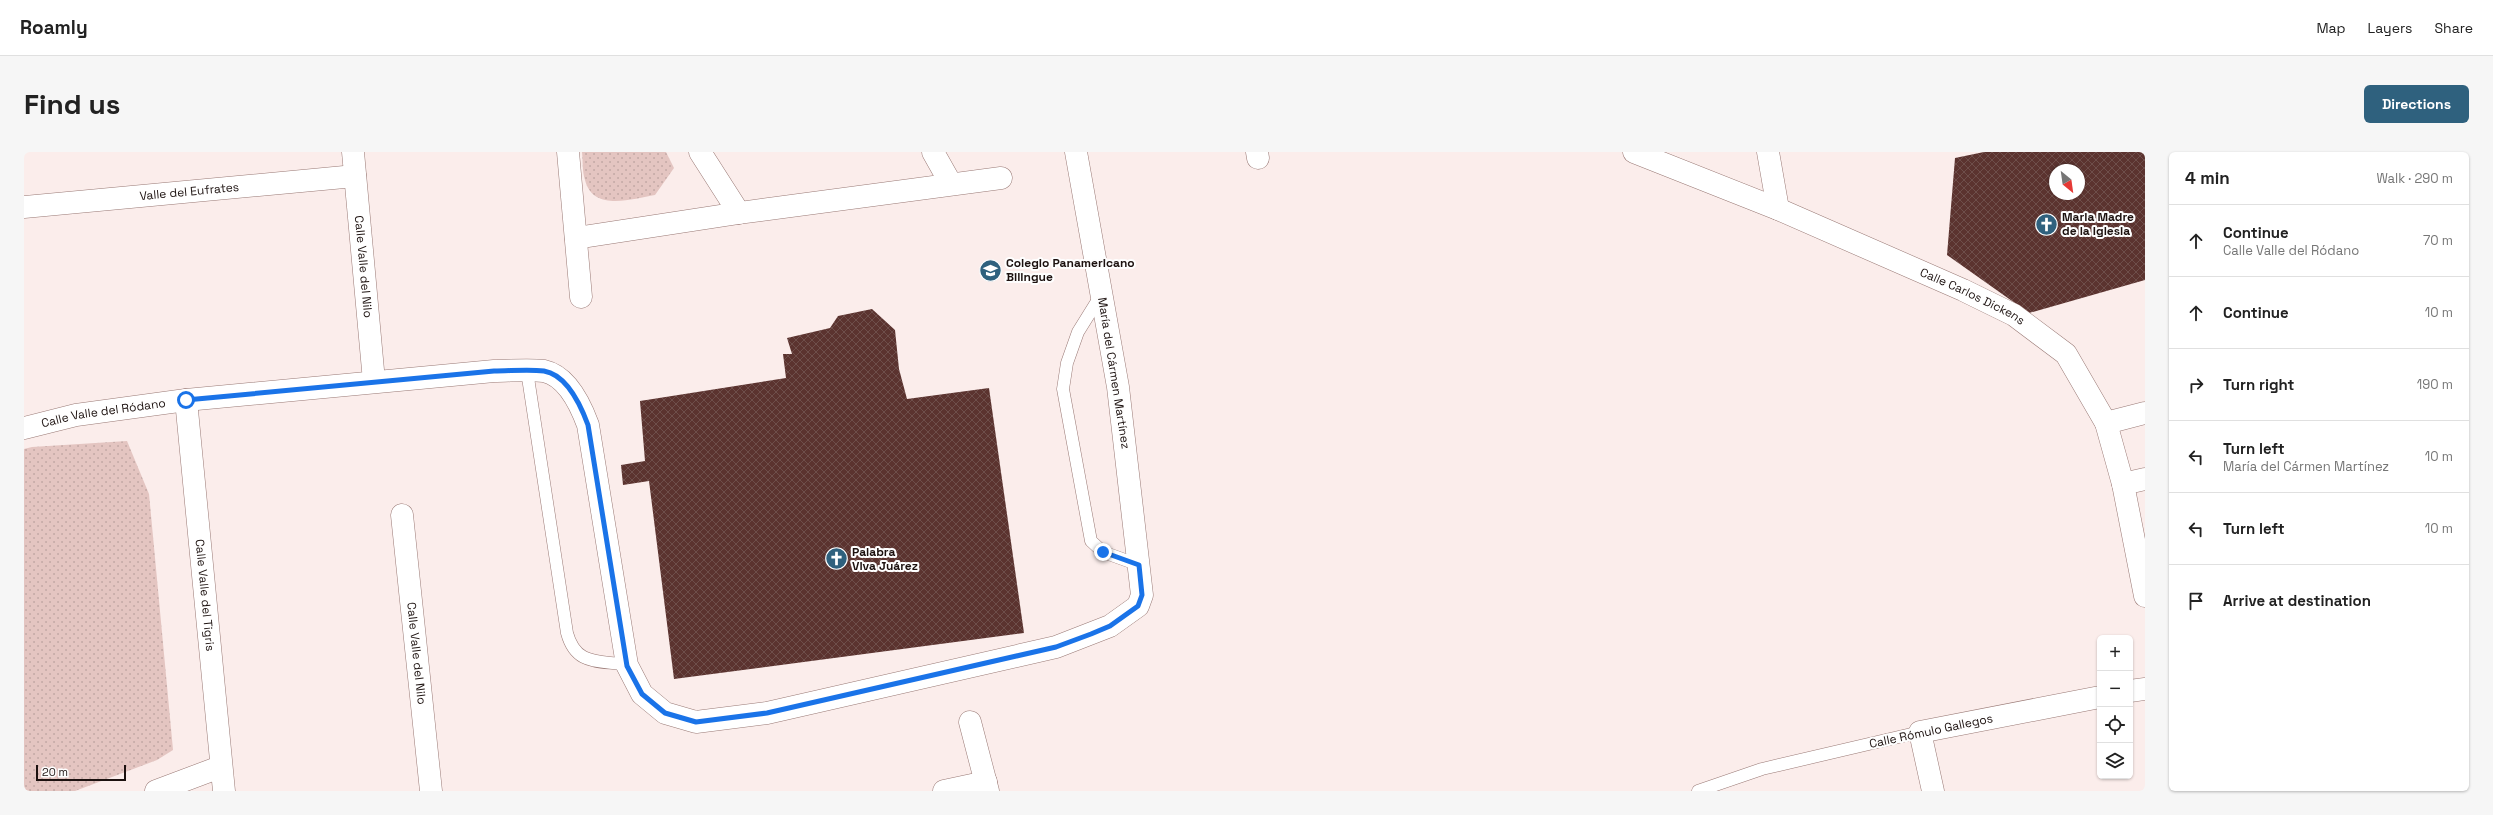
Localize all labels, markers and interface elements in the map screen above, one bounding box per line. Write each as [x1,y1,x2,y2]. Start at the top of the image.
text: Roamly [20,15,88,40]
text: Map [2316,19,2346,37]
text: Layers [2368,19,2412,37]
text: Share [2434,19,2473,37]
button: Directions [2364,85,2469,123]
text: Find us [24,86,121,122]
north arrow [2049,164,2085,200]
text: 4 min [2185,167,2230,189]
text: Walk · 290 m [2376,170,2453,187]
street label: Valle del Eufrates [139,179,240,204]
place label: Maria Madre de la Iglesia [2062,209,2134,239]
church icon: Maria Madre de la Iglesia [2034,211,2060,237]
street label: Calle Valle del Nilo [351,215,376,318]
text: Continue [2223,223,2289,242]
icon: ahead [2185,230,2207,252]
text: 70 m [2423,232,2453,249]
text: Calle Valle del Ródano [2223,242,2359,259]
place label: Colegio Panamericano Bilingue [1006,255,1135,285]
school or university icon: Colegio Panamericano Bilingue [978,257,1004,283]
street label: Calle Carlos Dickens [1917,264,2028,328]
street label: María del Cármen Martínez [1094,296,1134,450]
icon: ahead [2185,302,2207,324]
text: Continue [2223,303,2289,322]
text: 10 m [2425,304,2453,321]
icon: right [2185,374,2207,396]
text: Turn right [2223,375,2294,394]
text: 190 m [2417,376,2453,393]
route start [177,391,195,409]
street label: Calle Valle del Ródano [40,395,167,431]
text: Turn left [2223,439,2285,458]
icon: left [2185,446,2207,468]
text: 10 m [2425,448,2453,465]
text: María del Cármen Martínez [2223,458,2389,475]
icon: left [2185,518,2207,540]
text: Turn left [2223,519,2285,538]
text: 10 m [2425,520,2453,537]
street label: Calle Valle del Tigris [192,538,218,652]
route end [1094,543,1112,561]
place label: Palabra Viva Juárez [852,544,918,574]
church icon: Palabra Viva Juárez [823,546,849,572]
icon: arrive [2185,590,2207,612]
text: Arrive at destination [2223,591,2371,610]
street label: Calle Valle del Nilo [403,601,430,705]
map controls [2097,635,2133,779]
button: + [2097,635,2133,671]
button: − [2097,671,2133,707]
button: locate [2097,707,2133,743]
street label: Calle Rómulo Gallegos [1868,710,1994,752]
button: layers [2097,743,2133,779]
scale bar [36,763,126,782]
text: 20 m [42,765,68,779]

